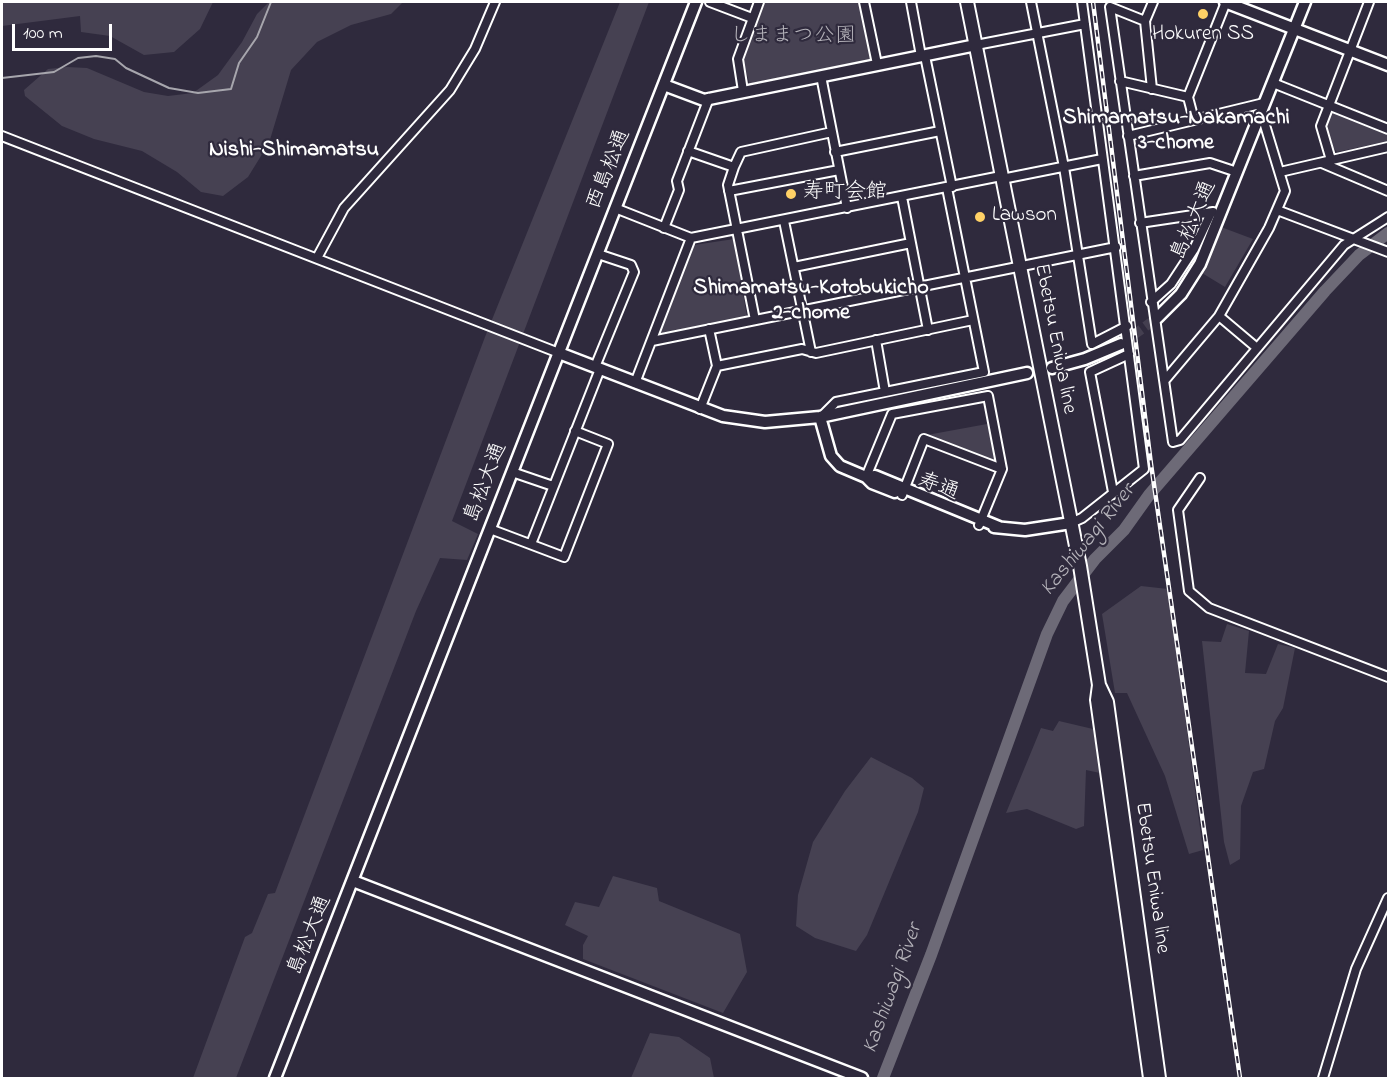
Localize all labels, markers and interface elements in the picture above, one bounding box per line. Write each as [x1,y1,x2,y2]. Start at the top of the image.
marker: Hokuren SS [1196,7,1210,21]
scale bar [15,12,116,50]
text: 100 m [23,21,63,47]
place label: Hokuren SS [1152,23,1254,49]
park label: しままつ公園 [730,25,856,51]
district label: Shimamatsu-Nakamachi 3-chome [1062,106,1290,158]
street label: 西島松通 [583,126,637,214]
district label: Nishi-Shimamatsu [209,138,379,164]
street label: 島松大通 [1167,177,1223,265]
place label: 寿町会館 [803,181,887,207]
marker: 寿町会館 [784,187,798,201]
place label: Lawson [992,204,1057,230]
marker: Lawson [973,210,987,224]
street label: Ebetsu Eniwa line [1027,262,1081,416]
district label: Shimamatsu-Kotobukicho 2-chome [693,276,929,328]
street label: 島松大通 [460,439,514,527]
street label: 寿通 [914,469,962,507]
water label: Kashiwagi River [1036,480,1142,602]
street label: Ebetsu Eniwa line [1128,801,1174,955]
street label: 島松大通 [284,892,338,980]
water label: Kashiwagi River [858,921,930,1057]

